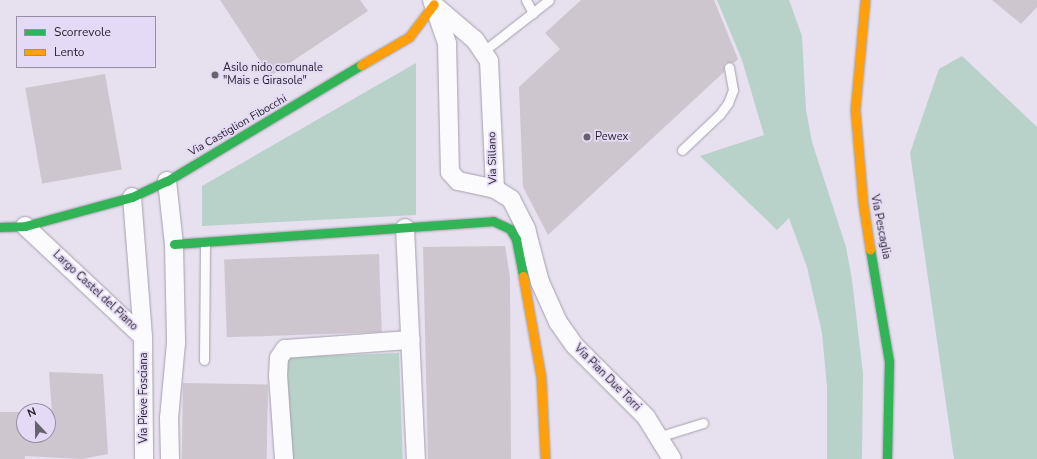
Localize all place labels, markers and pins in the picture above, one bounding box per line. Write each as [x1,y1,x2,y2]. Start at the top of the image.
place label: Asilo nido comunale "Mais e Girasole" [223,62,323,88]
marker: Asilo nido comunale "Mais e Girasole" [210,70,220,80]
place label: Pewex [595,130,628,144]
marker: Pewex [582,132,592,142]

